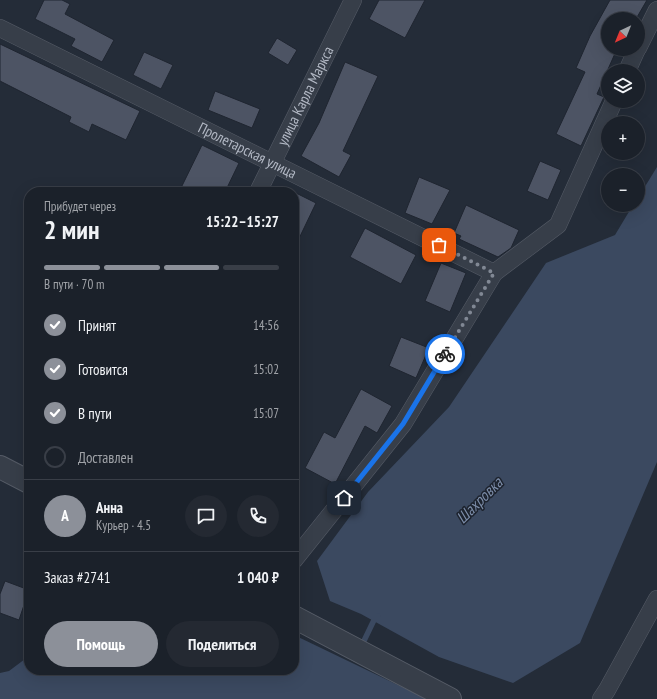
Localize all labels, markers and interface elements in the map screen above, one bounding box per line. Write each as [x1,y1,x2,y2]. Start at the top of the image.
north arrow [601,12,645,56]
map controls [601,12,645,212]
street label: улица Карла Маркса [272,43,338,149]
button: layers [601,64,645,108]
button: + [601,116,645,160]
street label: Пролетарская улица [195,118,300,183]
button: − [601,168,645,212]
text: Прибудет через [44,198,116,215]
text: 15:22–15:27 [206,212,279,231]
text: 2 мин [44,213,99,246]
pin [422,228,456,262]
icon: bag [428,234,450,256]
text: В пути · 70 m [44,276,105,293]
icon: check [44,314,66,336]
text: Принят [78,316,116,335]
text: 14:56 [253,317,279,334]
courier [425,334,465,374]
icon: bike [434,343,456,365]
icon: check [44,358,66,380]
text: Готовится [78,360,128,379]
text: 15:02 [253,361,279,378]
icon: check [44,402,66,424]
text: В пути [78,404,112,423]
text: 15:07 [253,405,279,422]
text: Доставлен [78,448,133,467]
water label: Шахровка [452,472,507,527]
pin [327,481,361,515]
icon: home [333,487,355,509]
button: chat [185,495,227,537]
button: phone [237,495,279,537]
text: Анна [96,498,123,517]
text: А [61,506,69,525]
text: Курьер · 4.5 [96,517,151,534]
text: Заказ #2741 [44,568,111,587]
text: 1 040 ₽ [237,568,279,587]
button: Помощь [44,621,158,667]
button: Поделиться [166,621,279,667]

